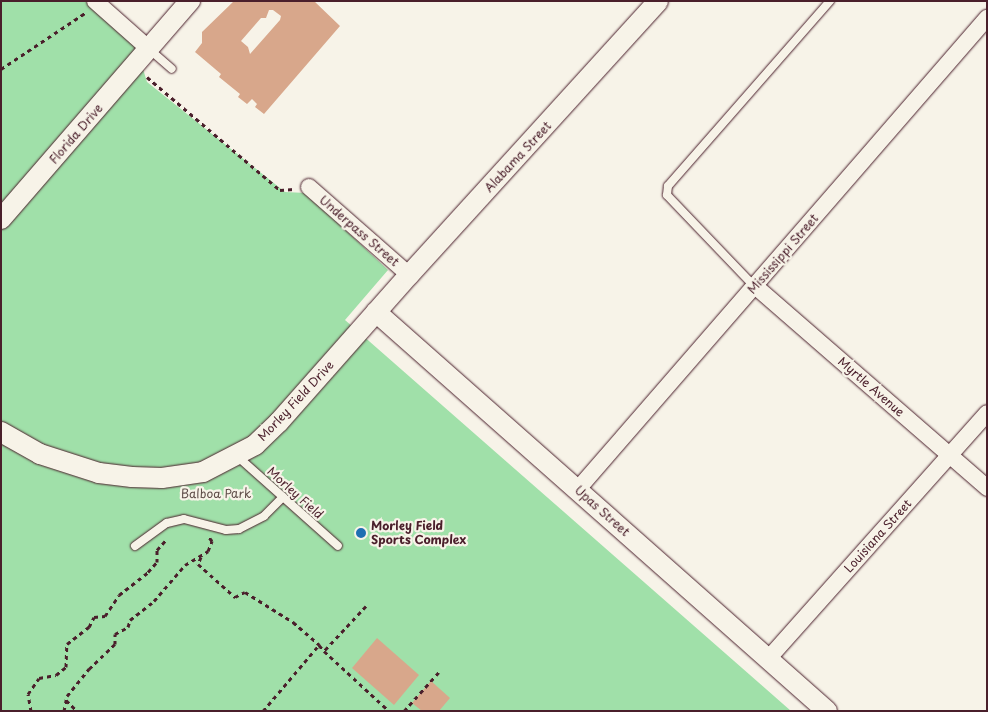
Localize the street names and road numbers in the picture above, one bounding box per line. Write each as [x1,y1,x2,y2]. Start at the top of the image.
street label: Florida Drive [46,101,106,167]
street label: Alabama Street [481,118,555,196]
street label: Underpass Street [316,192,402,270]
street label: Mississippi Street [745,211,821,297]
street label: Myrtle Avenue [835,354,907,420]
street label: Morley Field Drive [255,357,337,445]
street label: Morley Field [264,464,326,522]
street label: Upas Street [572,483,632,539]
street label: Louisiana Street [841,496,915,576]

